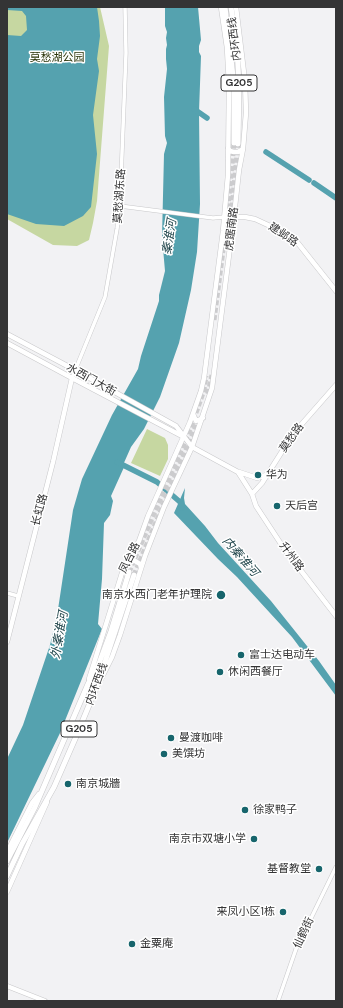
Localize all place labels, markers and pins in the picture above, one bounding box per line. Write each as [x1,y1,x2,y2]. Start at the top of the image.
place label: 华为 [266,468,288,482]
marker: 华为 [253,470,263,480]
place label: 天后宫 [285,499,318,513]
marker: 天后宫 [272,501,282,511]
place label: 南京水西门老年护理院 [102,588,212,602]
marker: 南京水西门老年护理院 [215,589,227,601]
place label: 富士达电动车 [249,648,315,662]
marker: 富士达电动车 [236,650,246,660]
place label: 休闲西餐厅 [228,665,283,679]
marker: 休闲西餐厅 [215,667,225,677]
place label: 曼渡咖啡 [179,731,223,745]
marker: 曼渡咖啡 [166,733,176,743]
place label: 美馔坊 [172,747,205,761]
marker: 美馔坊 [159,749,169,759]
place label: 南京城牆 [76,777,120,791]
marker: 南京城牆 [63,779,73,789]
place label: 徐家鸭子 [253,803,297,817]
marker: 徐家鸭子 [240,805,250,815]
place label: 南京市双塘小学 [169,832,246,846]
marker: 南京市双塘小学 [249,834,259,844]
place label: 基督教堂 [267,862,311,876]
marker: 基督教堂 [314,864,324,874]
place label: 来凤小区1栋 [217,905,275,919]
marker: 来凤小区1栋 [278,907,288,917]
place label: 金粟庵 [140,937,173,951]
marker: 金粟庵 [127,939,137,949]

